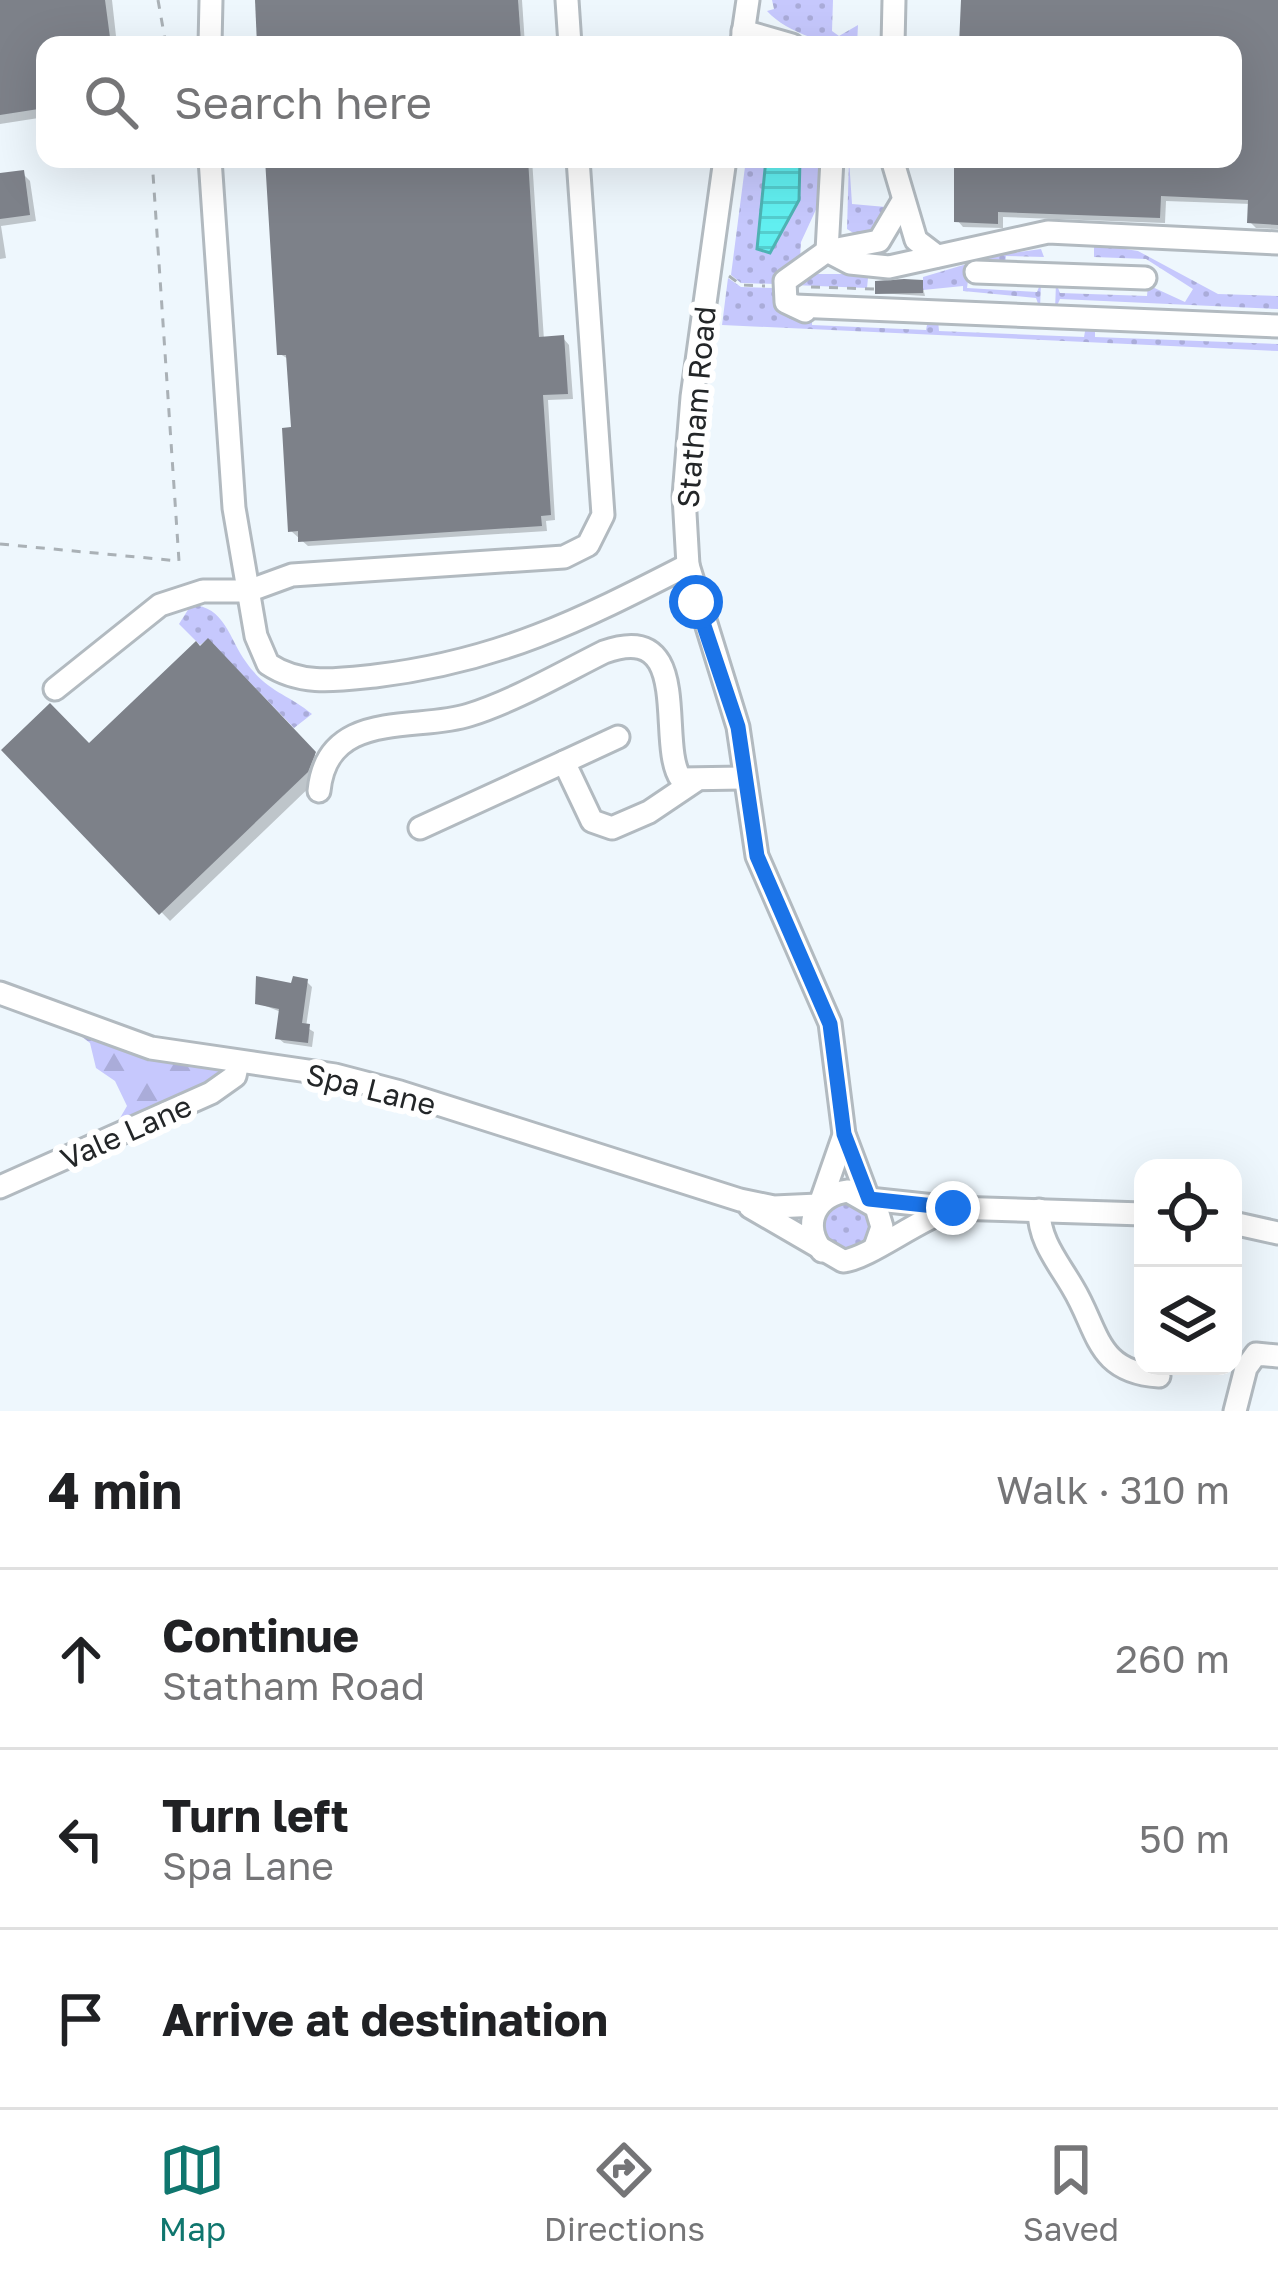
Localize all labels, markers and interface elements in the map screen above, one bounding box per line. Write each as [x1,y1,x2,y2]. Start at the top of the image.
search box [36,36,1242,168]
icon: search [78,69,144,135]
text: Search here [174,75,432,129]
street label: Statham Road [669,305,723,509]
route start [669,575,723,629]
street label: Spa Lane [302,1056,440,1122]
street label: Vale Lane [55,1087,197,1177]
map controls [1134,1159,1242,1375]
button: locate [1134,1159,1242,1267]
route end [926,1181,980,1235]
button: layers [1134,1267,1242,1375]
text: 4 min [48,1459,182,1520]
text: Walk · 310 m [996,1466,1230,1513]
text: Continue [162,1608,359,1662]
icon: ahead [48,1626,114,1692]
text: 260 m [1115,1635,1230,1682]
text: Statham Road [162,1662,425,1709]
text: Turn left [162,1788,349,1842]
icon: left [48,1806,114,1872]
text: 50 m [1139,1815,1230,1862]
text: Spa Lane [162,1842,334,1889]
icon: arrive [48,1986,114,2052]
text: Arrive at destination [162,1992,608,2046]
tab: Map [159,2137,226,2248]
tab: Directions [544,2137,705,2248]
tab: Saved [1023,2137,1119,2248]

